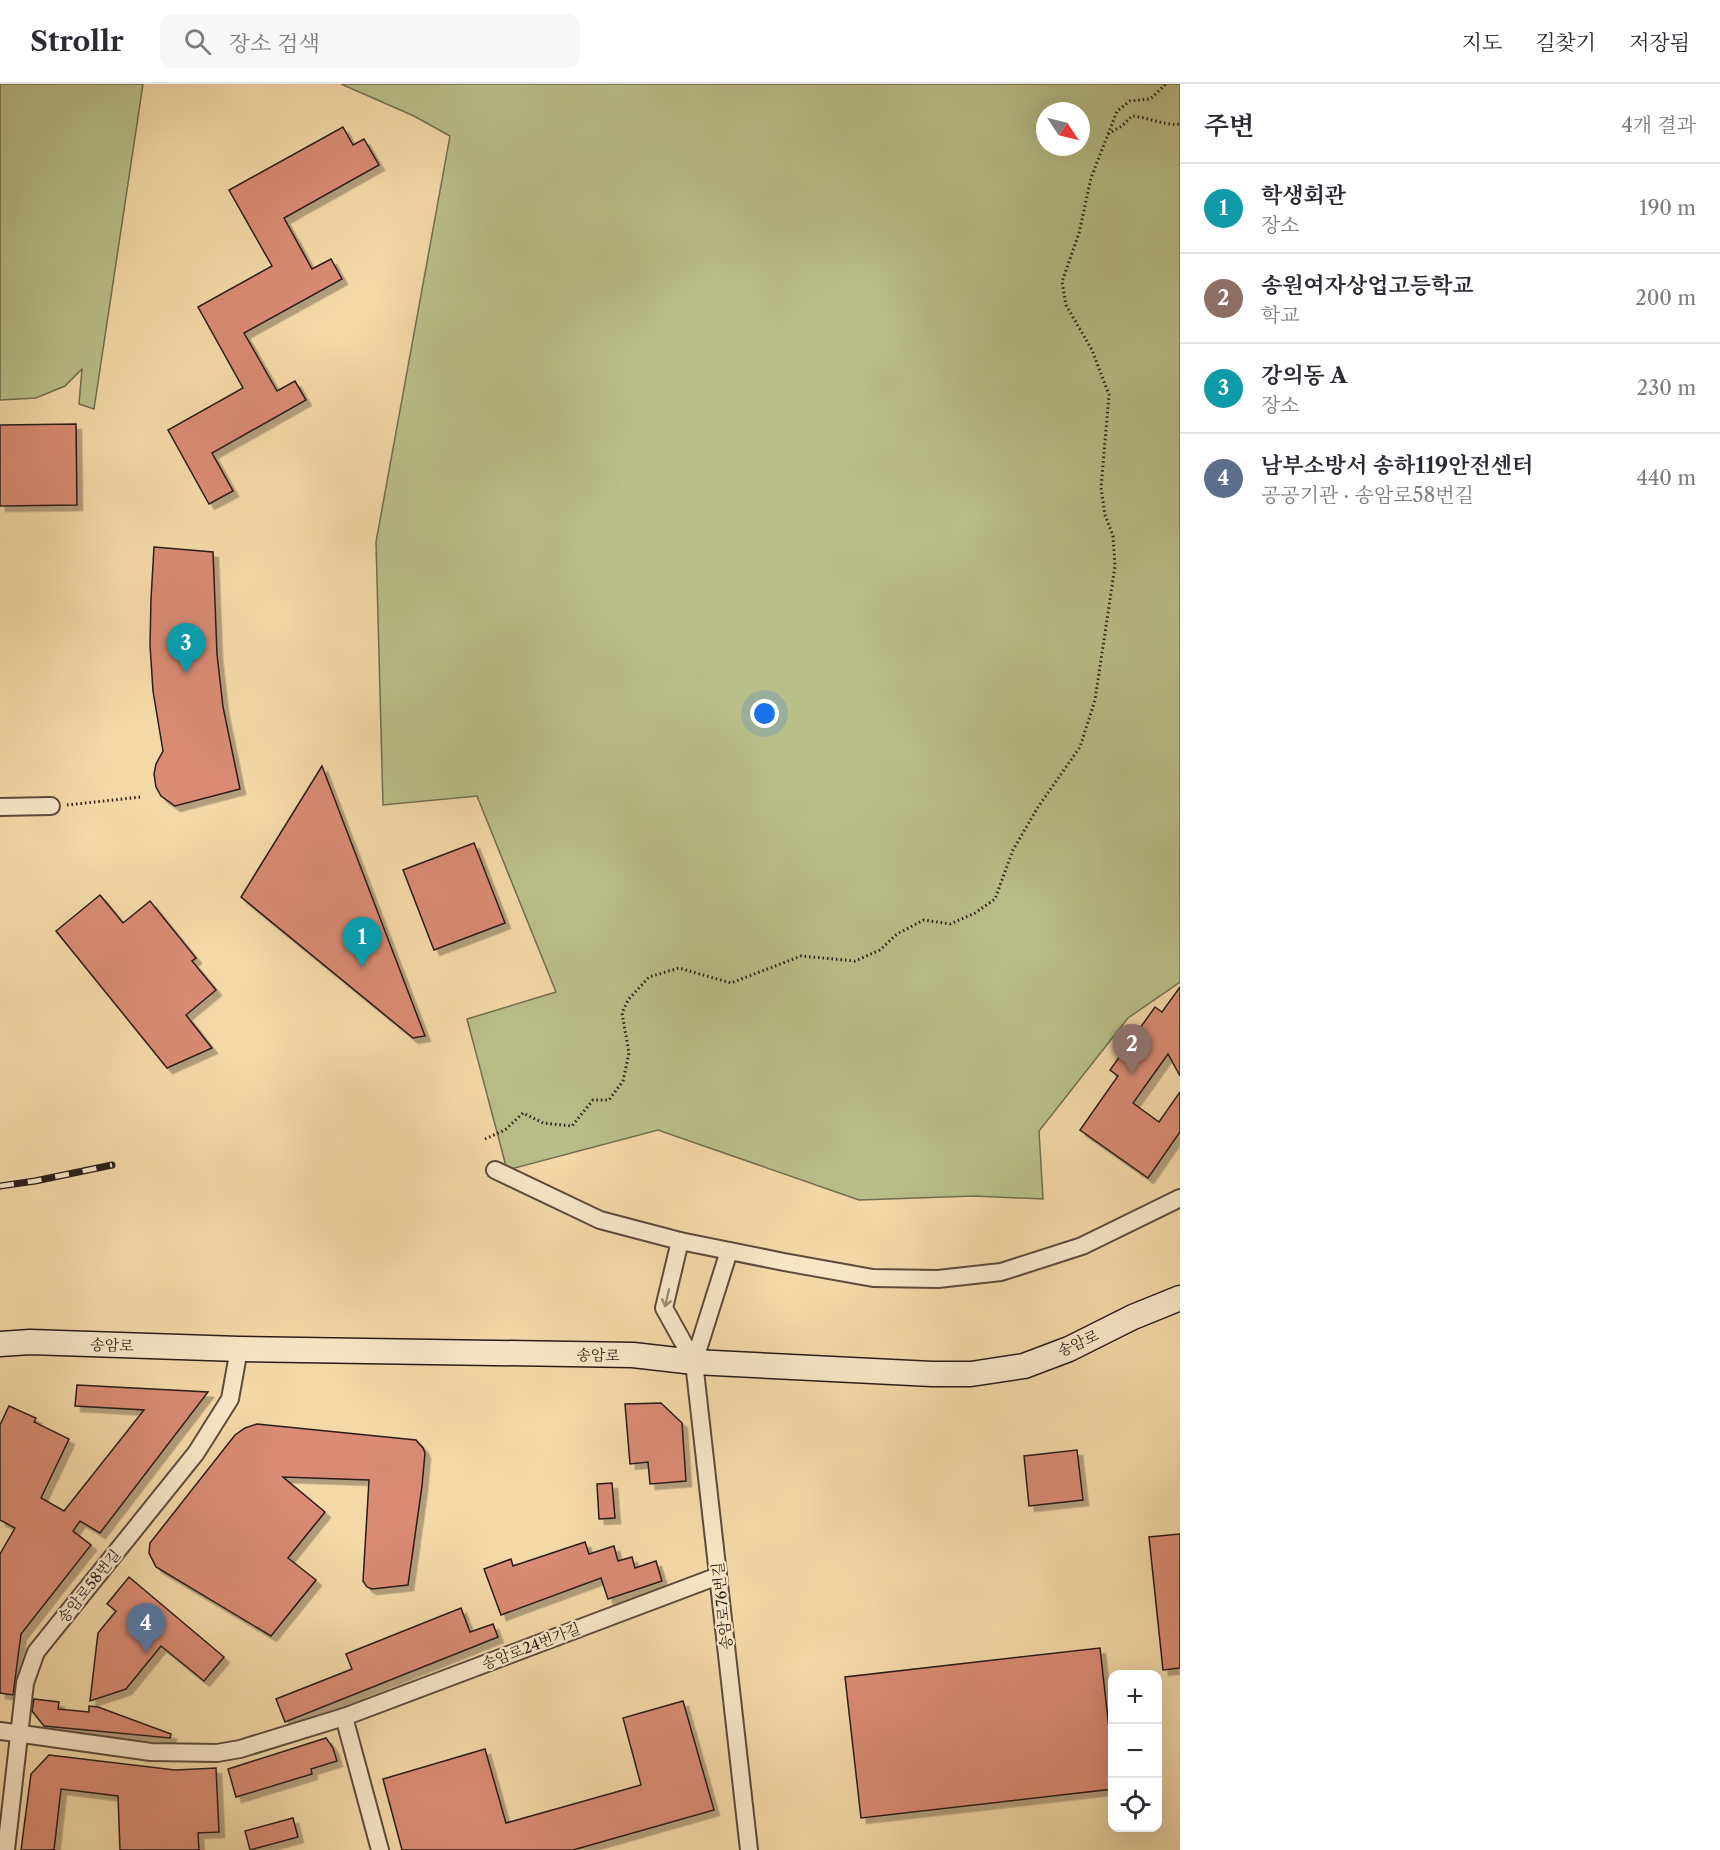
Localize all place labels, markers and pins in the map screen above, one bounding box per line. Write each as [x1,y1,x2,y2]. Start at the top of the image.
pin: 3 [166,624,206,673]
pin: 1 [342,918,382,967]
pin: 2 [1112,1024,1152,1074]
pin: 4 [126,1604,166,1653]

